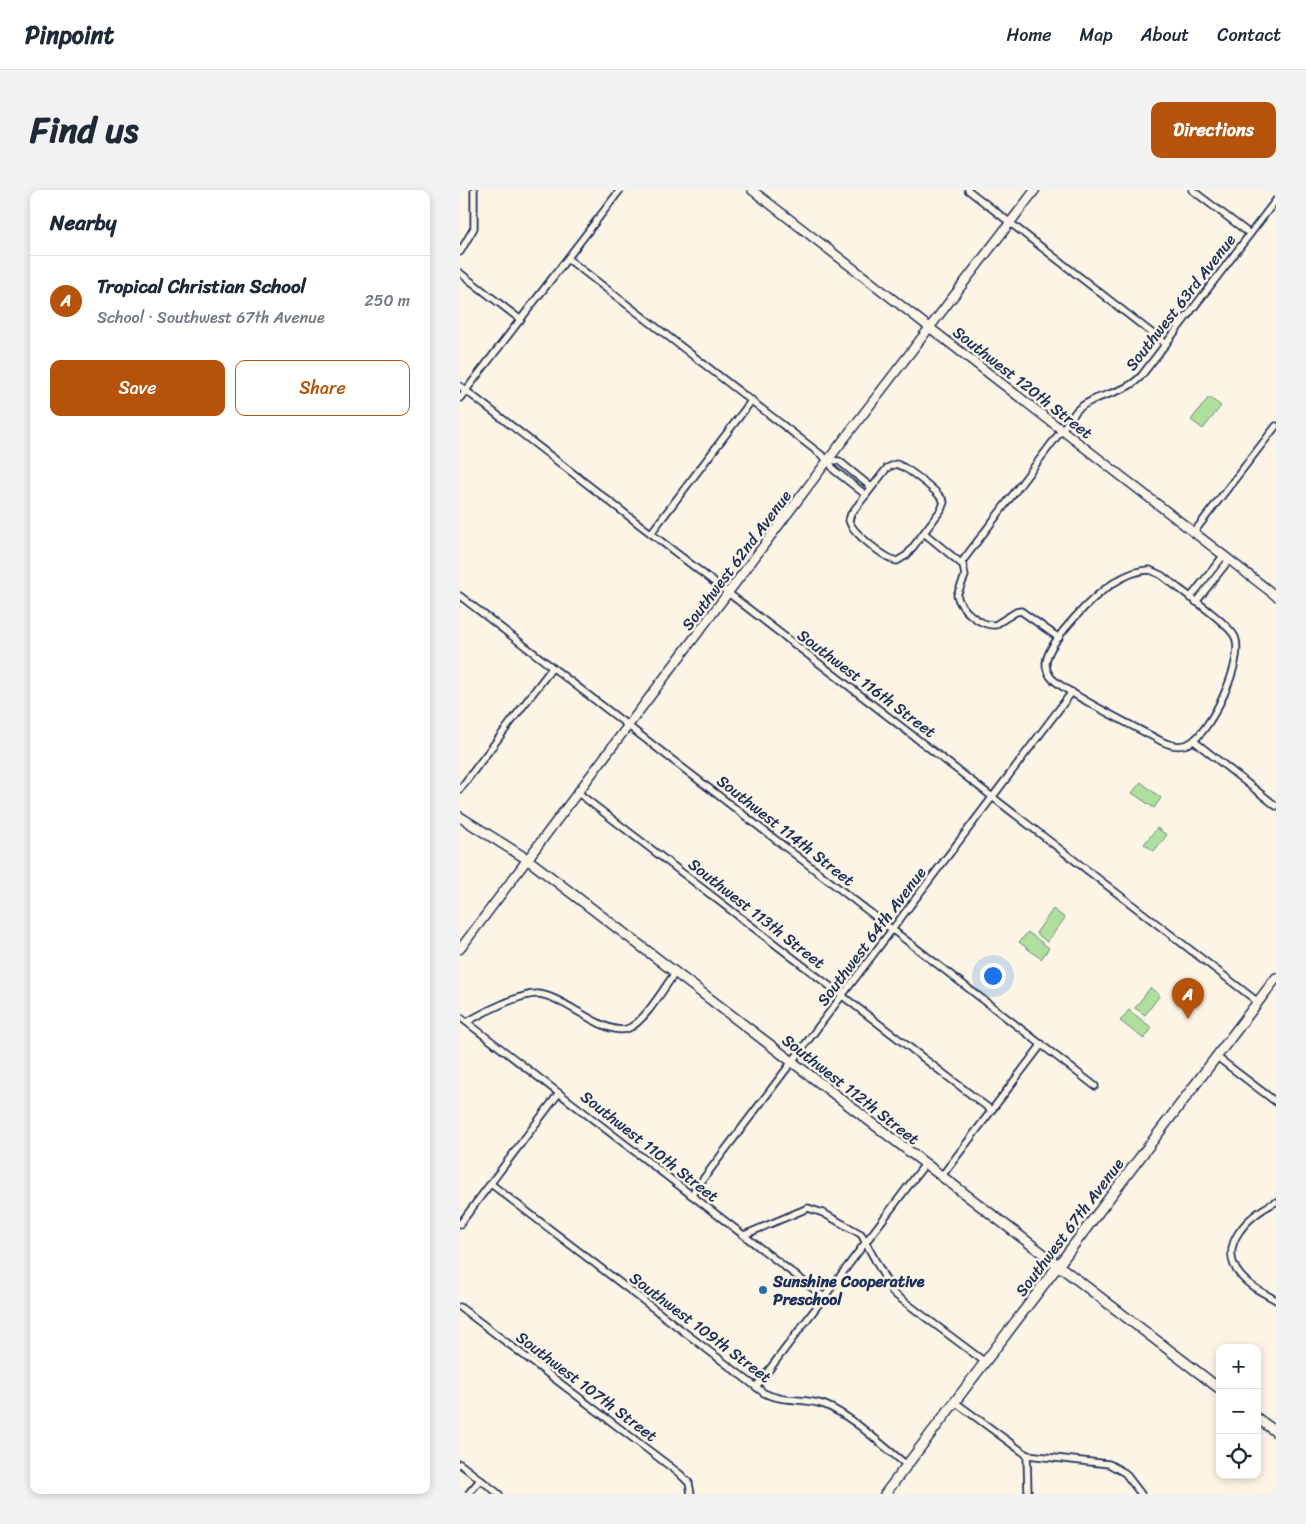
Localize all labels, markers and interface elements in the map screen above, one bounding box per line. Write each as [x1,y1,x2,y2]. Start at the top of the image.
text: Pinpoint [25,14,114,56]
text: Home [1007,19,1052,51]
text: Map [1080,19,1113,51]
text: About [1141,19,1189,51]
text: Contact [1217,19,1281,51]
text: Find us [30,99,138,161]
button: Directions [1151,102,1276,158]
text: Nearby [50,204,116,242]
street label: Southwest 63rd Avenue [1117,227,1244,377]
text: Tropical Christian School [97,270,306,303]
text: A [61,286,71,315]
text: 250 m [364,286,410,315]
text: School · Southwest 67th Avenue [97,303,325,332]
street label: Southwest 120th Street [946,318,1099,447]
button: Save [50,360,225,416]
button: Share [235,360,410,416]
street label: Southwest 62nd Avenue [674,483,799,637]
street label: Southwest 116th Street [791,621,943,746]
street label: Southwest 114th Street [710,767,861,894]
street label: Southwest 113th Street [682,850,832,977]
street label: Southwest 64th Avenue [809,860,934,1012]
your location [980,963,1006,989]
pin: A [1172,978,1204,1019]
street label: Southwest 112th Street [775,1026,926,1153]
street label: Southwest 110th Street [574,1083,725,1210]
street label: Southwest 67th Avenue [1007,1151,1132,1303]
street label: Southwest 109th Street [623,1264,778,1391]
place label: Sunshine Cooperative Preschool [772,1267,925,1314]
marker: Sunshine Cooperative Preschool [757,1284,769,1296]
street label: Southwest 107th Street [509,1323,664,1450]
map controls [1216,1344,1261,1479]
button: + [1216,1344,1261,1389]
button: − [1216,1389,1261,1434]
button: locate [1216,1434,1261,1479]

